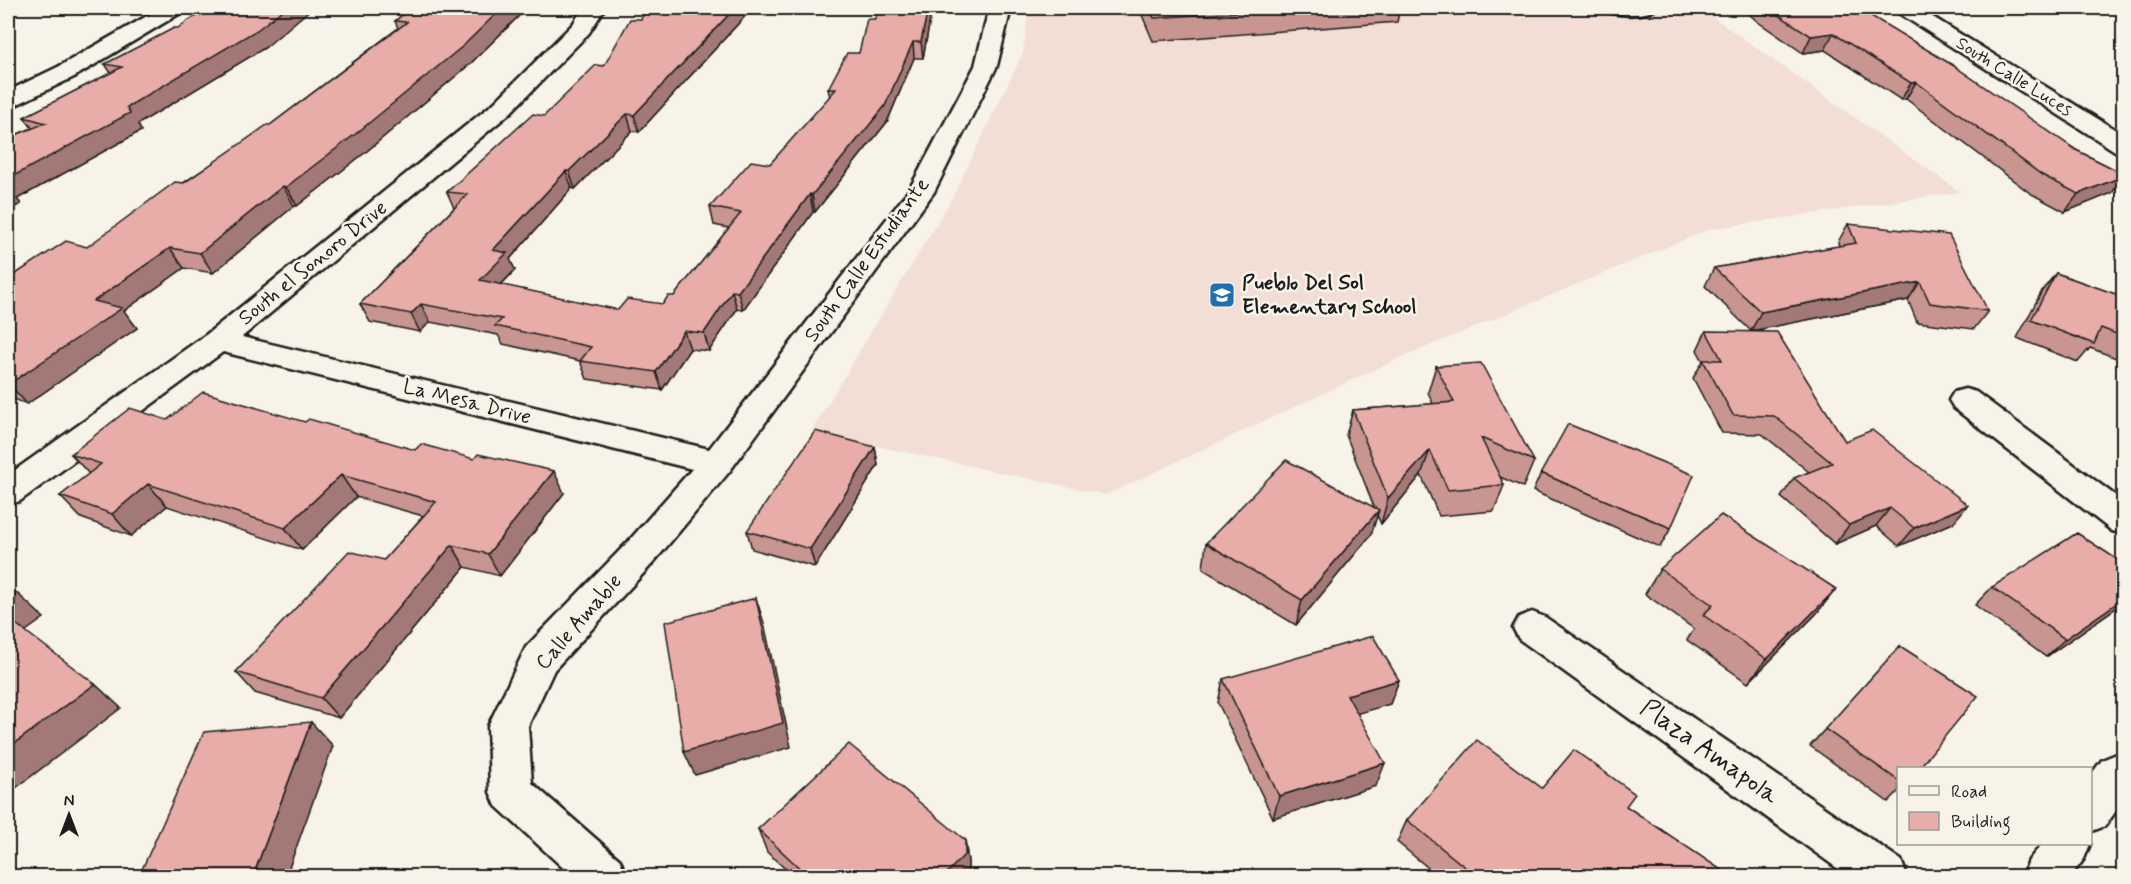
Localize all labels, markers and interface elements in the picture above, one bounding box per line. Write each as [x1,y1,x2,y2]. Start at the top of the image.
street label: South Calle Luces [1951,32,2077,122]
street label: South Calle Estudiante [798,172,936,348]
street label: South el Sonoro Drive [233,194,393,332]
place label: Pueblo Del Sol Elementary School [1242,269,1417,321]
school or university icon: Pueblo Del Sol Elementary School [1207,280,1237,310]
street label: La Mesa Drive [400,373,534,431]
street label: Calle Amable [530,568,628,676]
street label: Plaza Amapola [1633,692,1785,813]
legend [1897,767,2092,845]
text: Road [1951,780,1987,804]
north arrow [39,785,99,845]
text: N [64,791,74,812]
text: Building [1951,810,2011,836]

